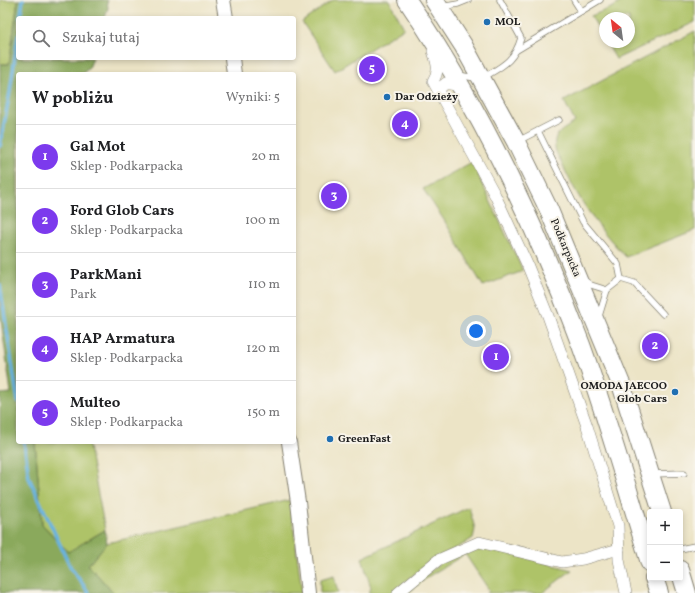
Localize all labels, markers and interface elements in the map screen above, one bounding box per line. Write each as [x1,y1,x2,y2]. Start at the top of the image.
north arrow [599,12,635,48]
place label: MOL [495,15,521,30]
search box [16,16,296,60]
marker: MOL [482,17,492,27]
icon: search [30,27,52,49]
text: Szukaj tutaj [62,28,140,49]
pin: 5 [359,54,385,84]
text: W pobliżu [32,87,113,110]
text: Wyniki: 5 [226,89,280,107]
place label: Dar Odzieży [395,90,459,105]
marker: Dar Odzieży [382,92,392,102]
pin: 4 [392,109,418,139]
text: Gal Mot [70,137,125,158]
text: 1 [42,148,48,166]
text: 20 m [251,148,280,166]
text: Sklep · Podkarpacka [70,158,183,176]
pin: 3 [321,181,347,211]
text: Ford Glob Cars [70,201,174,222]
text: 2 [42,212,48,230]
text: 100 m [245,212,280,230]
street label: Podkarpacka [546,216,584,280]
text: Sklep · Podkarpacka [70,222,183,240]
text: ParkMani [70,265,142,286]
text: 3 [42,276,48,294]
text: 110 m [248,276,280,294]
text: Park [70,286,97,304]
your location [466,321,486,341]
text: HAP Armatura [70,329,175,350]
pin: 2 [642,331,668,361]
text: 4 [41,340,49,358]
text: 120 m [246,340,280,358]
pin: 1 [483,342,509,372]
text: Sklep · Podkarpacka [70,350,183,368]
place label: OMODA JAECOO Glob Cars [580,379,667,407]
marker: OMODA JAECOO Glob Cars [670,387,680,397]
text: Multeo [70,393,120,414]
text: 5 [42,404,48,422]
text: 150 m [247,404,280,422]
text: Sklep · Podkarpacka [70,414,183,432]
place label: GreenFast [338,432,391,447]
marker: GreenFast [325,434,335,444]
map controls [647,509,683,581]
button: + [647,509,683,545]
button: − [647,545,683,581]

